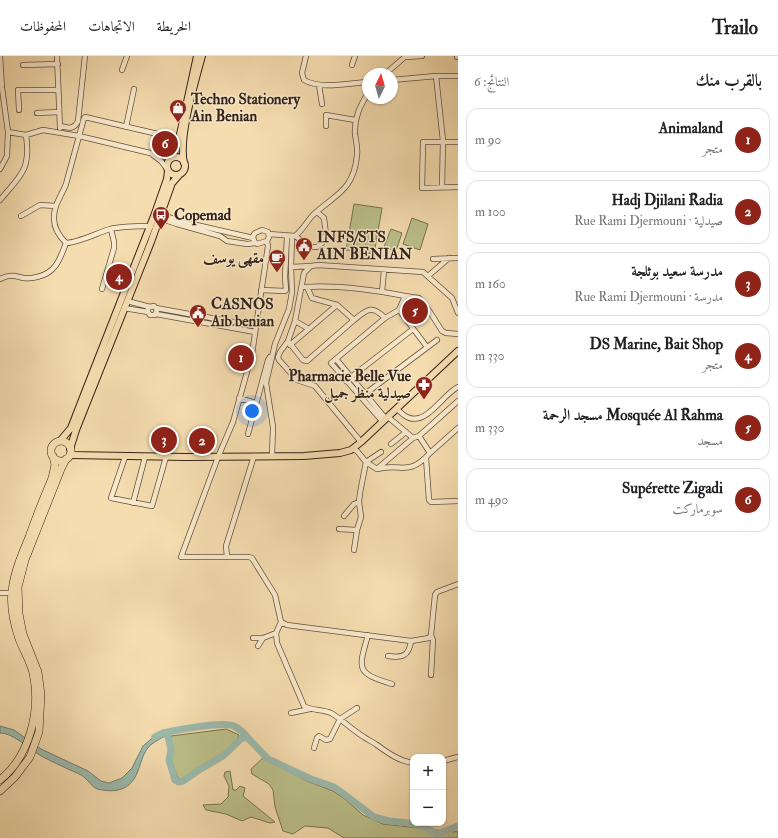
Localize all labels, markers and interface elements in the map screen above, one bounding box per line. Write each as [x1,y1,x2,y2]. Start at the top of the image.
text: Trailo [712,16,758,40]
text: المحفوظات [20,18,66,35]
text: الاتجاهات [88,18,135,35]
text: الخريطة [157,18,191,35]
north arrow [362,68,398,104]
text: بالقرب منك [696,70,762,91]
text: النتائج: 6 [474,74,509,90]
place label: Techno Stationery Ain Benian [190,90,301,126]
shop icon: Techno Stationery Ain Benian [168,98,188,123]
text: Animaland [659,119,723,138]
pin: 6 [152,129,178,159]
text: 90 m [475,132,501,148]
text: 1 [746,132,750,148]
text: متجر [702,141,723,157]
text: Hadj Djilani Radia [611,191,723,210]
text: 100 m [475,204,506,220]
text: 2 [745,204,751,220]
bus stop icon: Copemad [151,205,171,230]
place label: Copemad [174,206,232,226]
text: صيدلية · Rue Rami Djermouni [574,213,723,229]
place label: INFS/STS AIN BENIAN [316,228,413,264]
public building icon: INFS/STS AIN BENIAN [294,236,314,261]
cafe icon: مقهى يوسف [267,248,287,273]
place label: مقهى يوسف [203,249,264,268]
pin: 4 [106,262,132,292]
text: مدرسة سعيد بوثلجة [631,262,723,281]
text: 160 m [475,276,506,292]
text: 3 [746,276,751,292]
text: مدرسة · Rue Rami Djermouni [574,289,723,305]
place label: CASNOS Aib benian [210,295,274,331]
pin: 5 [402,296,428,326]
public building icon: CASNOS Aib benian [188,303,208,328]
text: DS Marine, Bait Shop [589,335,723,354]
pin: 1 [228,343,254,373]
text: 330 m [475,348,505,364]
text: 4 [745,348,752,364]
text: متجر [702,357,723,373]
place label: Pharmacie Belle Vue صيدلية منظر جميل [289,367,412,404]
pharmacy icon: Pharmacie Belle Vue صيدلية منظر جميل [414,375,434,400]
your location [242,401,262,421]
text: Mosquée Al Rahma مسجد الرحمة [543,406,723,425]
text: 330 m [475,420,505,436]
text: 5 [745,420,751,436]
pin: 3 [151,425,177,455]
pin: 2 [189,426,215,456]
text: مسجد [697,433,723,449]
text: Supérette Zigadi [622,479,723,498]
text: 490 m [475,492,508,508]
text: 6 [745,492,751,508]
text: سوبرماركت [673,501,723,517]
map controls [410,754,446,826]
button: + [410,754,446,790]
button: − [410,790,446,826]

